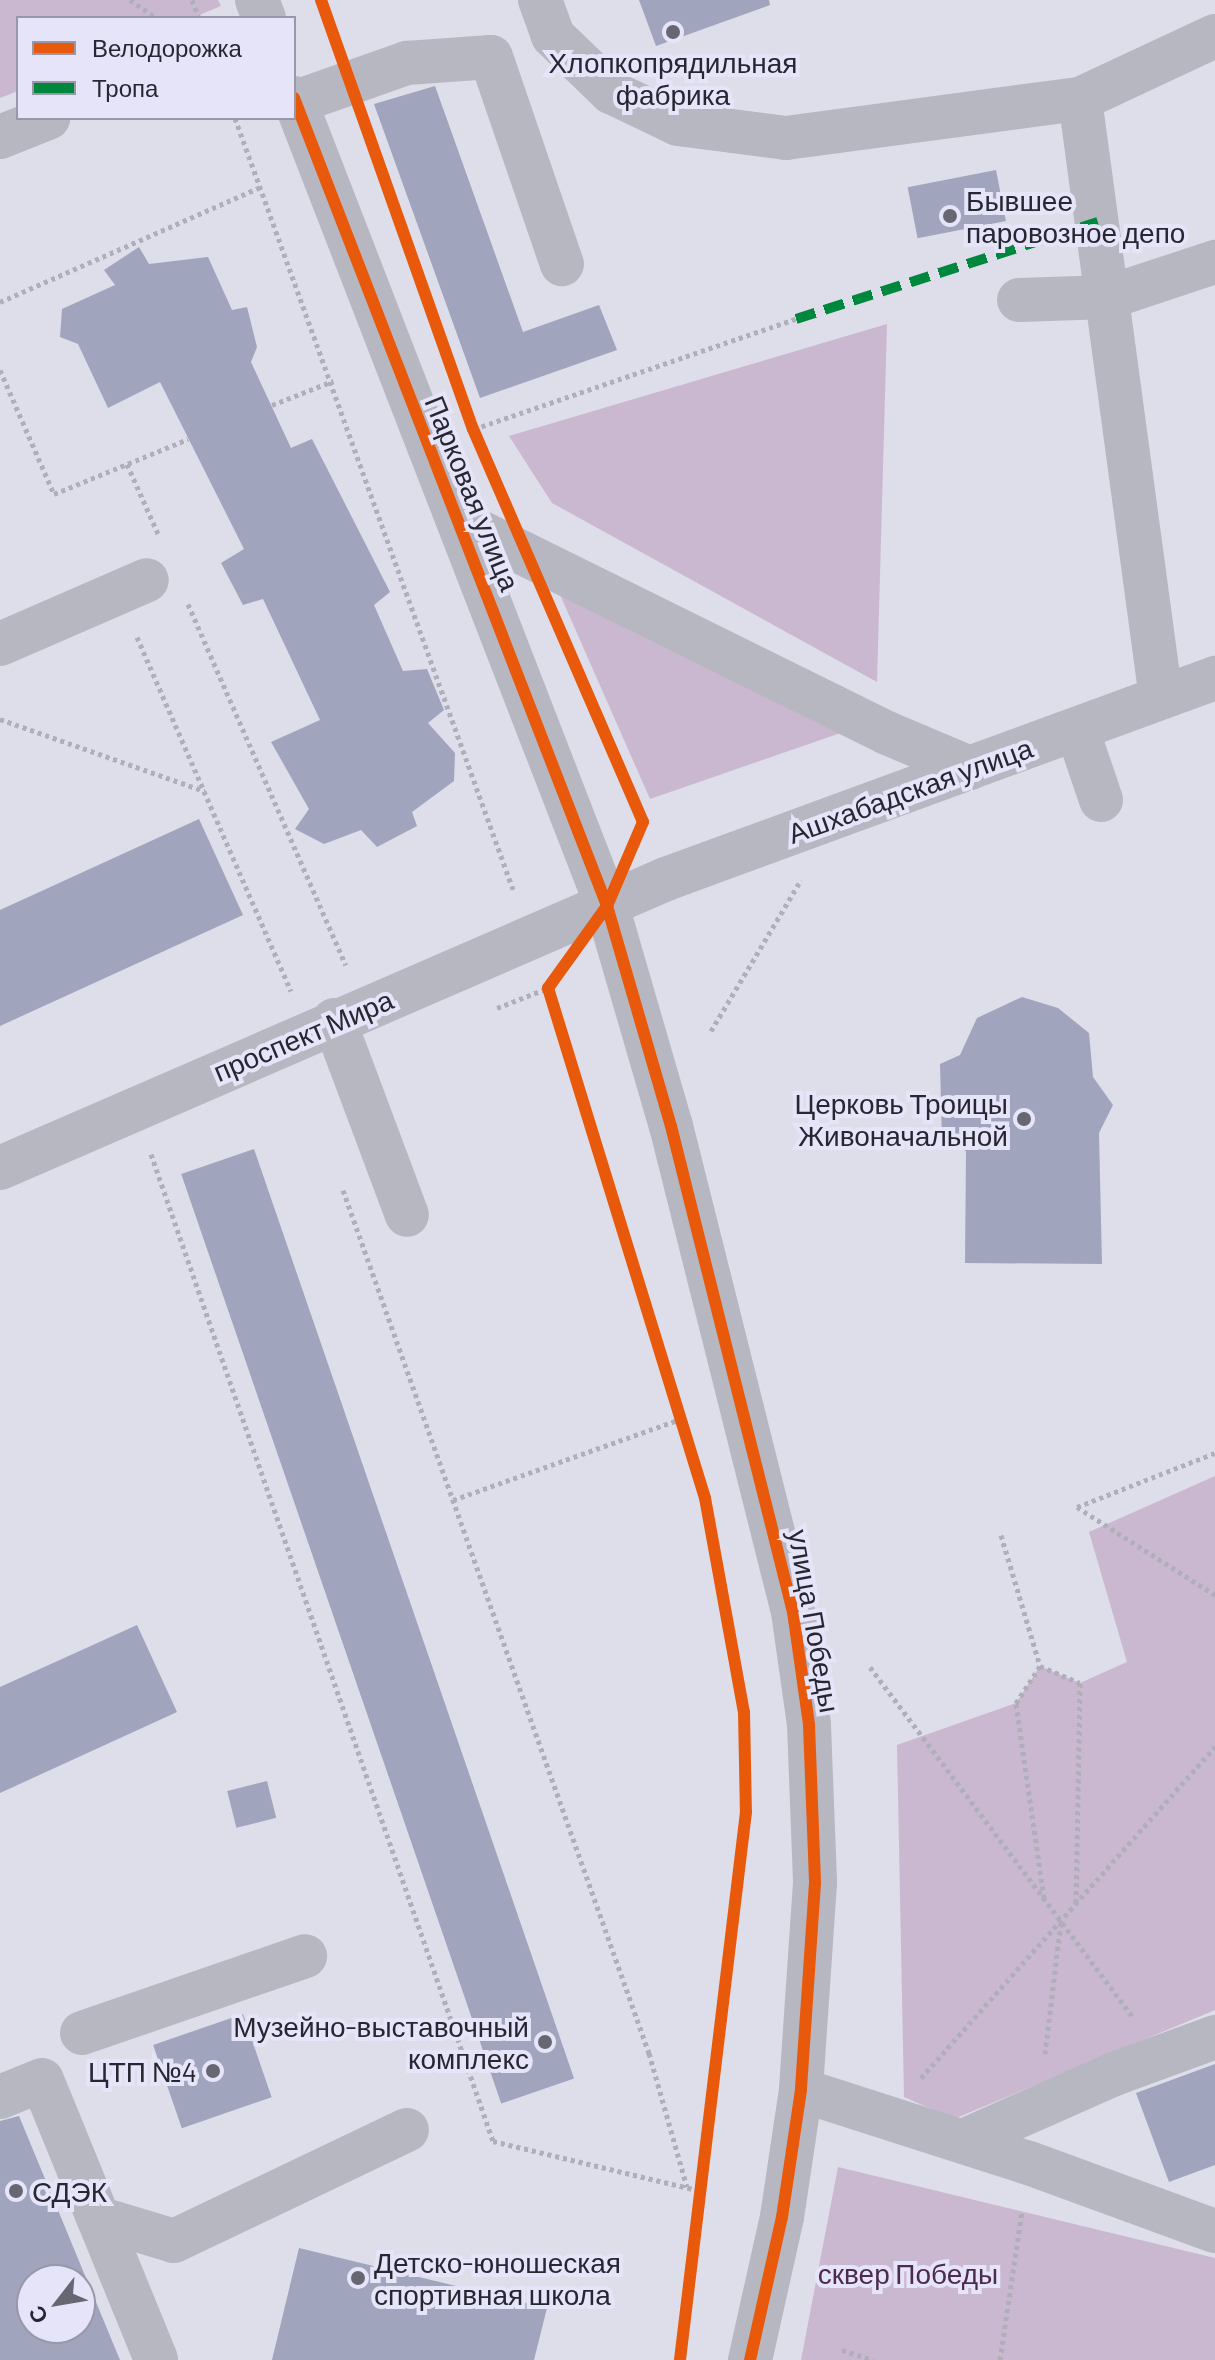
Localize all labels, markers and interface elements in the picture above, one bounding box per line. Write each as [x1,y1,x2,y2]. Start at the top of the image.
legend [16,16,296,120]
marker: Хлопкопрядильная фабрика [664,23,682,41]
text: Велодорожка [92,33,242,62]
place label: Хлопкопрядильная фабрика [549,45,797,111]
text: Тропа [92,73,158,102]
place label: Бывшее паровозное депо [966,183,1185,249]
marker: Бывшее паровозное депо [941,207,959,225]
street label: Парковая улица [419,391,527,595]
street label: Ашхабадская улица [783,730,1037,850]
street label: проспект Мира [208,982,398,1088]
place label: Церковь Троицы Живоначальной [794,1086,1008,1152]
marker: Церковь Троицы Живоначальной [1015,1110,1033,1128]
street label: улица Победы [782,1527,848,1715]
place label: Музейно-выставочный комплекс [233,2009,529,2075]
marker: Музейно-выставочный комплекс [536,2033,554,2051]
place label: ЦТП №4 [88,2054,197,2088]
marker: ЦТП №4 [204,2062,222,2080]
place label: СДЭК [32,2174,107,2208]
marker: СДЭК [7,2182,25,2200]
place label: Детско-юношеская спортивная школа [374,2245,621,2311]
park label: сквер Победы [818,2256,998,2290]
north arrow [16,2264,96,2344]
marker: Детско-юношеская спортивная школа [349,2269,367,2287]
text: С [22,2302,52,2329]

